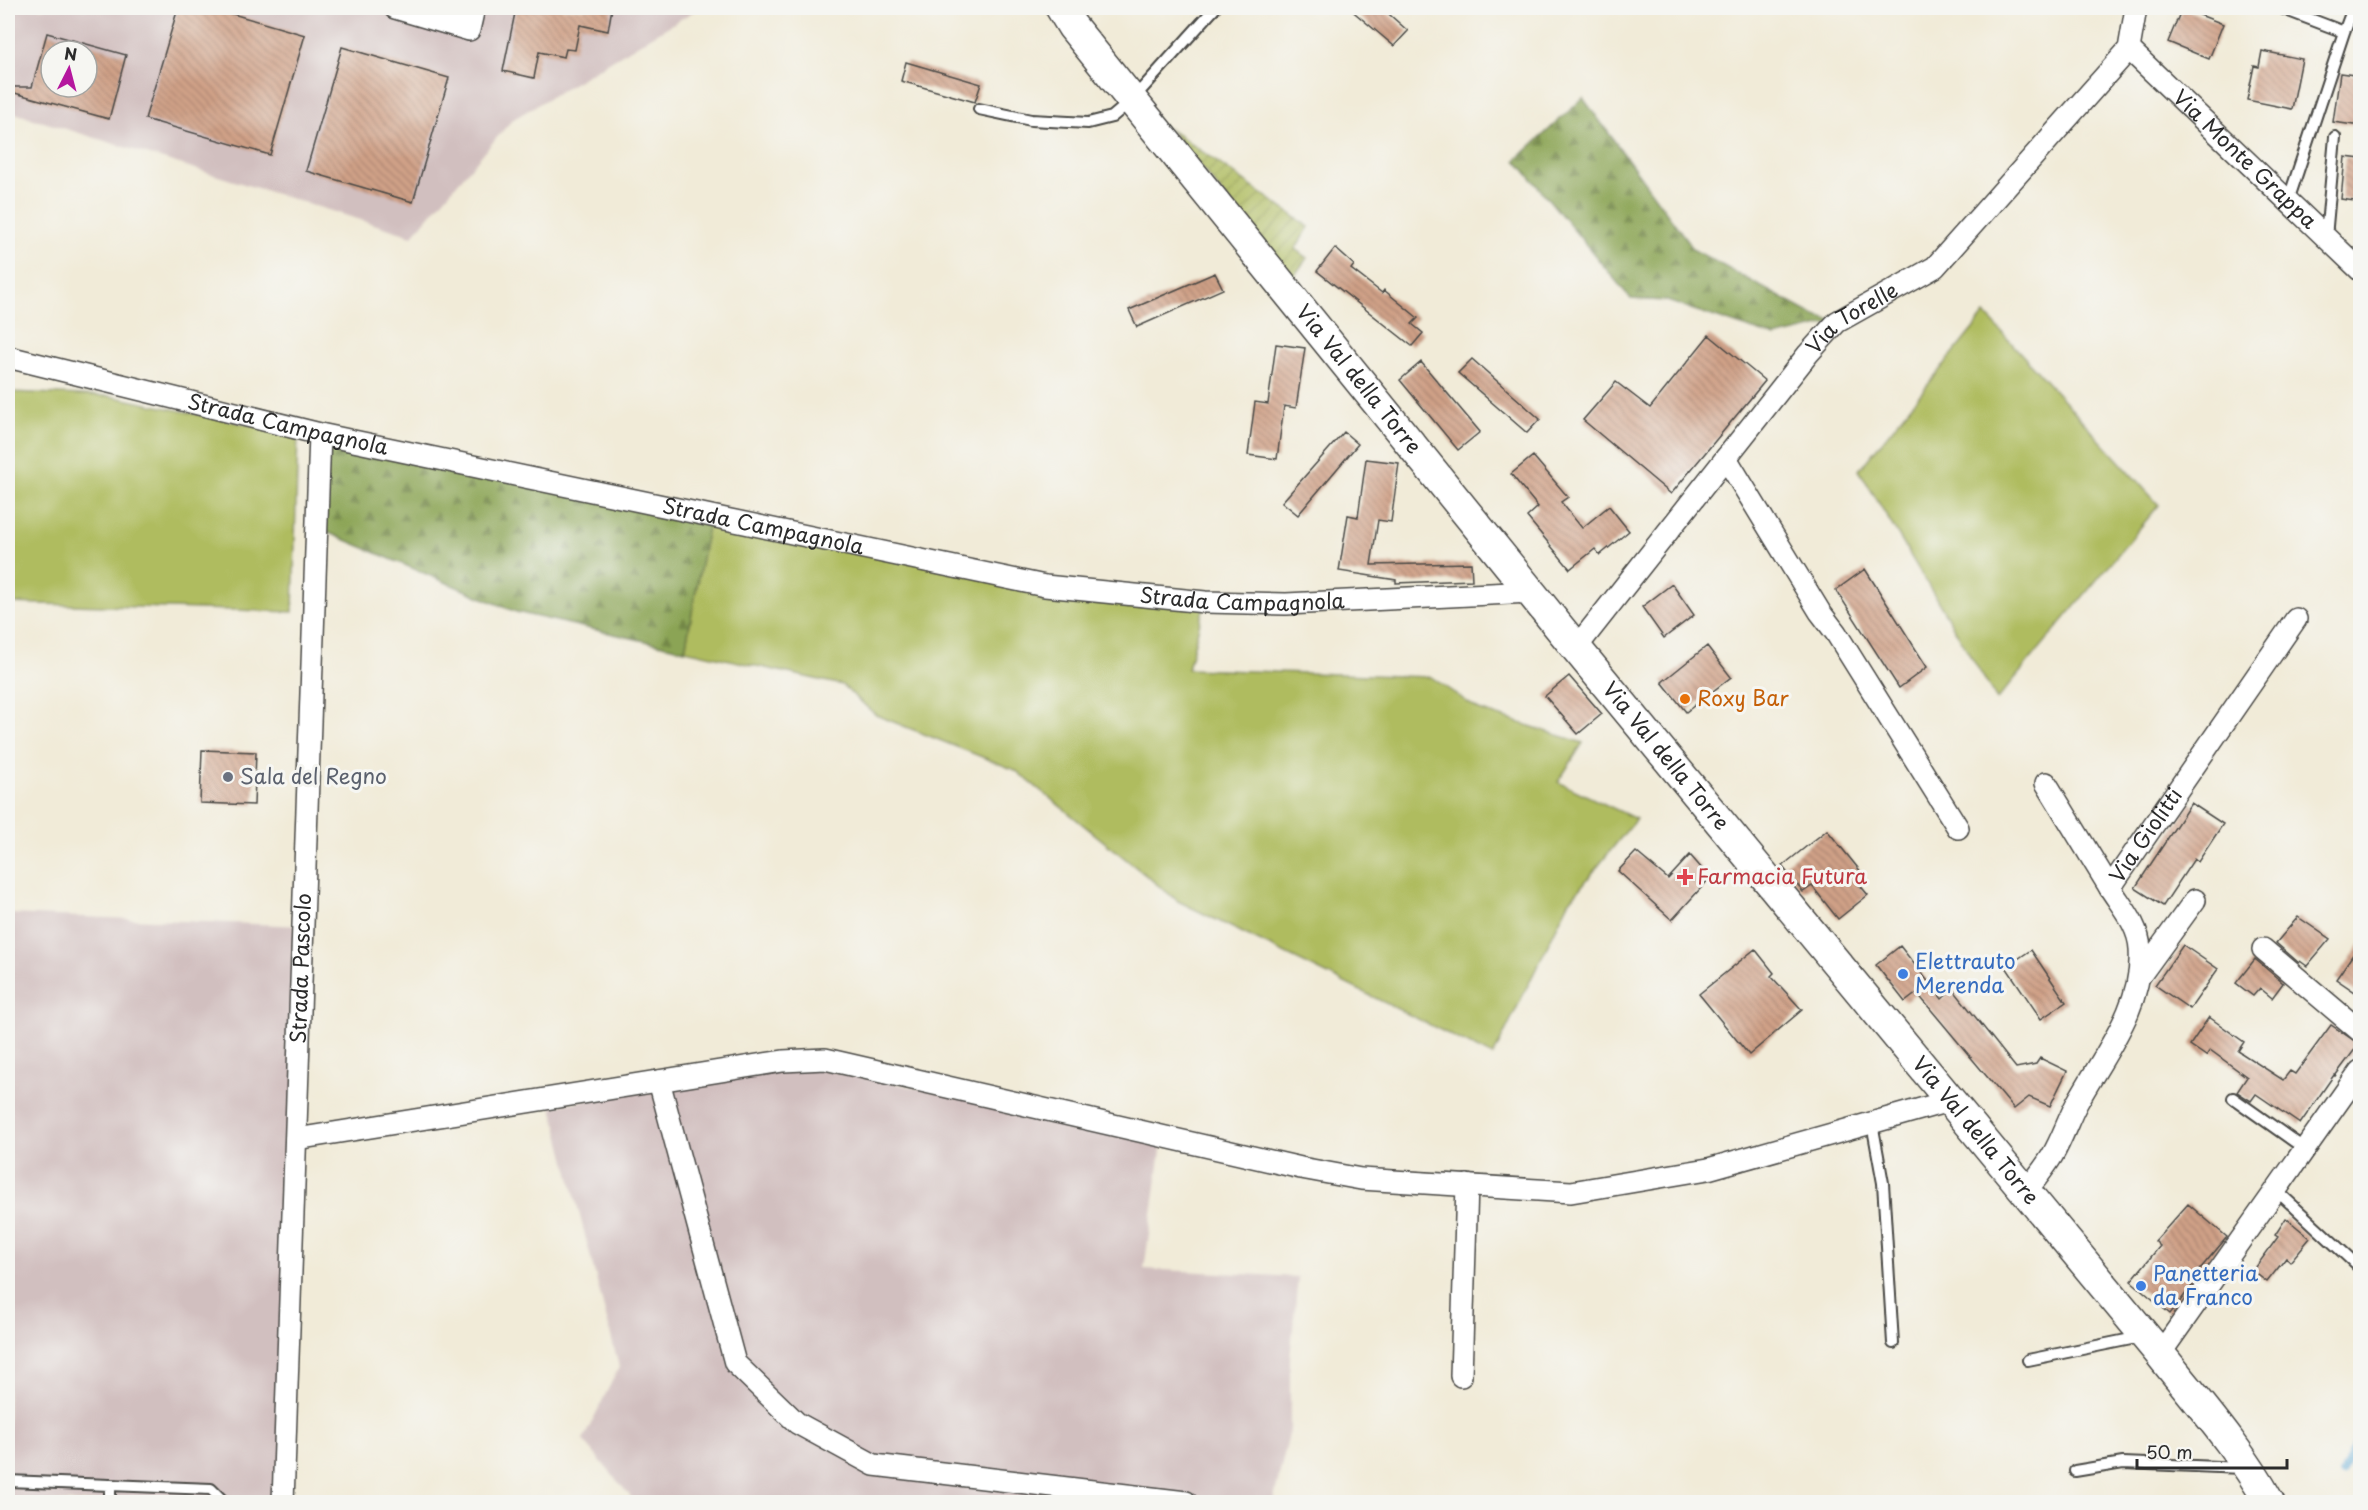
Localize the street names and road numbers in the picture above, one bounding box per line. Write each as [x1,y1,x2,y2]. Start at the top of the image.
street label: Via Monte Grappa [2166,81,2326,236]
street label: Via Torelle [1797,273,1903,361]
street label: Via Val della Torre [1289,296,1431,460]
street label: Strada Campagnola [185,384,391,462]
street label: Strada Campagnola [660,488,867,562]
street label: Strada Campagnola [1138,578,1345,618]
street label: Via Val della Torre [1596,673,1738,836]
street label: Via Giolitti [2100,780,2189,889]
street label: Strada Pascolo [281,892,318,1044]
street label: Via Val della Torre [1906,1048,2048,1211]

